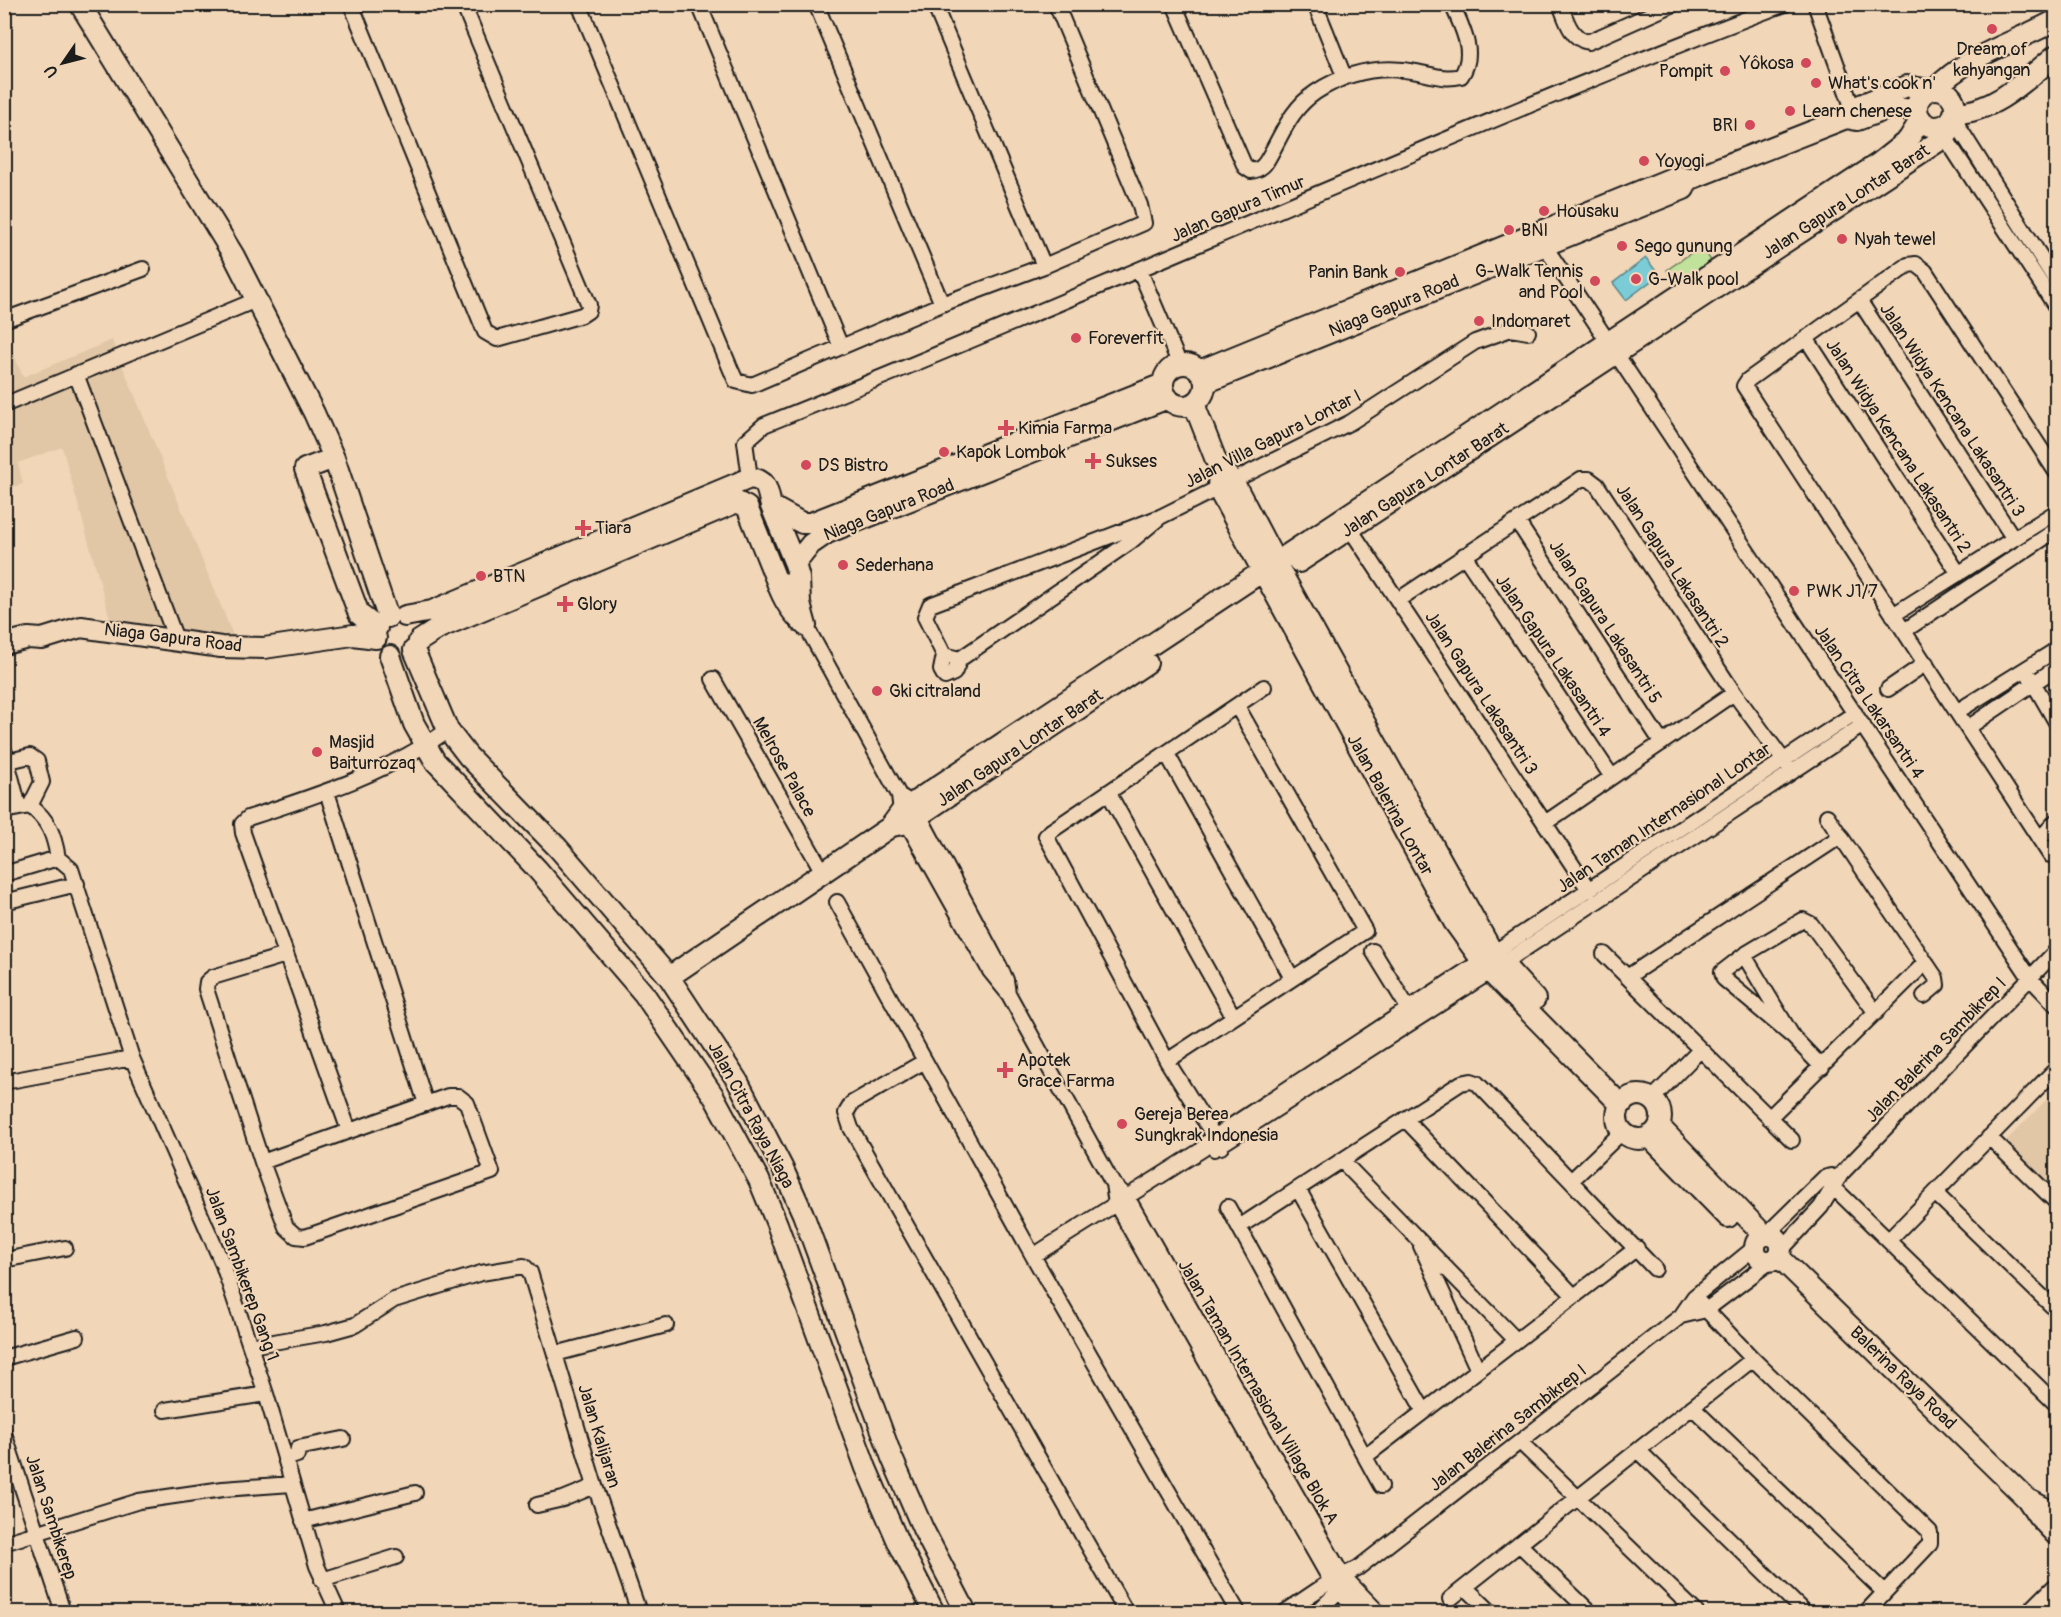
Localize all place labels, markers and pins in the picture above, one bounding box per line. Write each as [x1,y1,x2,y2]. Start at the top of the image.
marker: Dream of kahyangan [1985,22,1999,36]
place label: Dream of kahyangan [1953,38,2031,82]
place label: Yôkosa [1739,52,1794,75]
marker: Yôkosa [1799,56,1813,70]
place label: Pompit [1659,60,1714,83]
marker: Pompit [1718,64,1732,78]
place label: What's cook n' [1828,72,1936,95]
marker: What's cook n' [1809,76,1823,90]
place label: Learn chenese [1802,100,1912,123]
marker: Learn chenese [1783,104,1797,118]
place label: BRI [1712,114,1738,137]
marker: BRI [1743,118,1757,132]
place label: Yoyogi [1655,150,1704,173]
marker: Yoyogi [1637,154,1651,168]
place label: Housaku [1556,200,1619,223]
marker: Housaku [1537,204,1551,218]
place label: BNI [1521,219,1548,242]
marker: BNI [1502,223,1516,237]
place label: Nyah tewel [1854,228,1936,251]
marker: Nyah tewel [1835,232,1849,246]
place label: Sego gunung [1634,235,1733,258]
marker: Sego gunung [1615,239,1629,253]
place label: G-Walk Tennis and Pool [1475,260,1583,304]
place label: Panin Bank [1308,261,1388,284]
marker: Panin Bank [1393,265,1407,279]
place label: G-Walk pool [1648,268,1739,291]
marker: G-Walk pool [1629,272,1643,286]
marker: G-Walk Tennis and Pool [1588,274,1602,288]
place label: Indomaret [1491,310,1571,333]
marker: Indomaret [1472,314,1486,328]
place label: Foreverfit [1088,327,1164,350]
marker: Foreverfit [1069,331,1083,345]
place label: Kimia Farma [1018,417,1112,440]
marker: Kimia Farma [999,421,1013,435]
place label: Kapok Lombok [956,441,1067,464]
marker: Kapok Lombok [937,445,951,459]
place label: Sukses [1105,450,1157,473]
place label: DS Bistro [818,454,888,477]
marker: Sukses [1086,454,1100,468]
marker: DS Bistro [799,458,813,472]
place label: Tiara [595,517,631,540]
marker: Tiara [576,521,590,535]
place label: Sederhana [855,554,934,577]
marker: Sederhana [836,558,850,572]
place label: BTN [493,565,525,588]
marker: BTN [474,569,488,583]
place label: PWK J1/7 [1806,580,1878,603]
marker: PWK J1/7 [1787,584,1801,598]
place label: Glory [577,593,617,616]
marker: Glory [558,597,572,611]
place label: Gki citraland [889,680,981,703]
marker: Gki citraland [870,684,884,698]
place label: Masjid Baiturrozaq [329,731,416,775]
marker: Masjid Baiturrozaq [310,745,324,759]
place label: Apotek Grace Farma [1017,1049,1115,1093]
marker: Apotek Grace Farma [998,1063,1012,1077]
place label: Gereja Berea Sungkrak Indonesia [1134,1103,1278,1147]
marker: Gereja Berea Sungkrak Indonesia [1115,1117,1129,1131]

